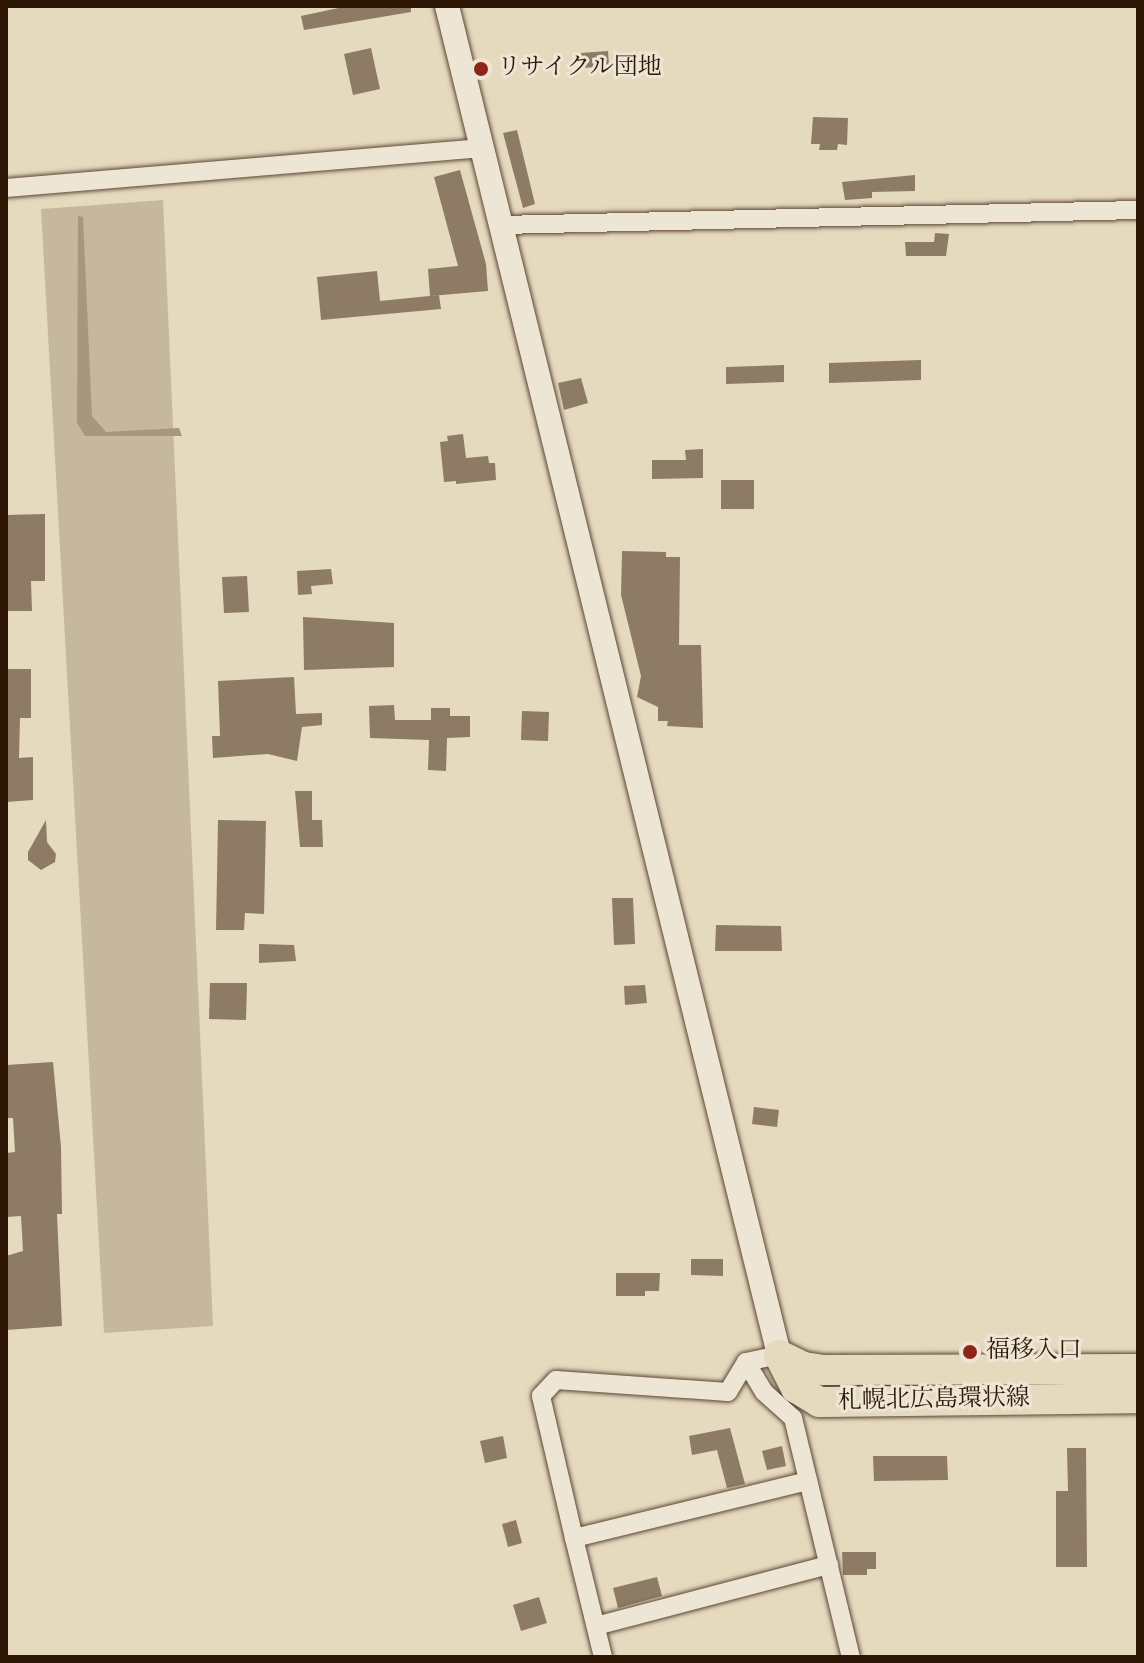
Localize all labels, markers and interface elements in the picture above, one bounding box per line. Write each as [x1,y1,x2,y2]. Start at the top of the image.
place label: リサイクル団地 [497,55,665,83]
marker: リサイクル団地 [472,60,490,78]
place label: 福移入口 [986,1338,1082,1366]
marker: 福移入口 [961,1343,979,1361]
street label: 札幌北広島環状線 [838,1385,1030,1417]

